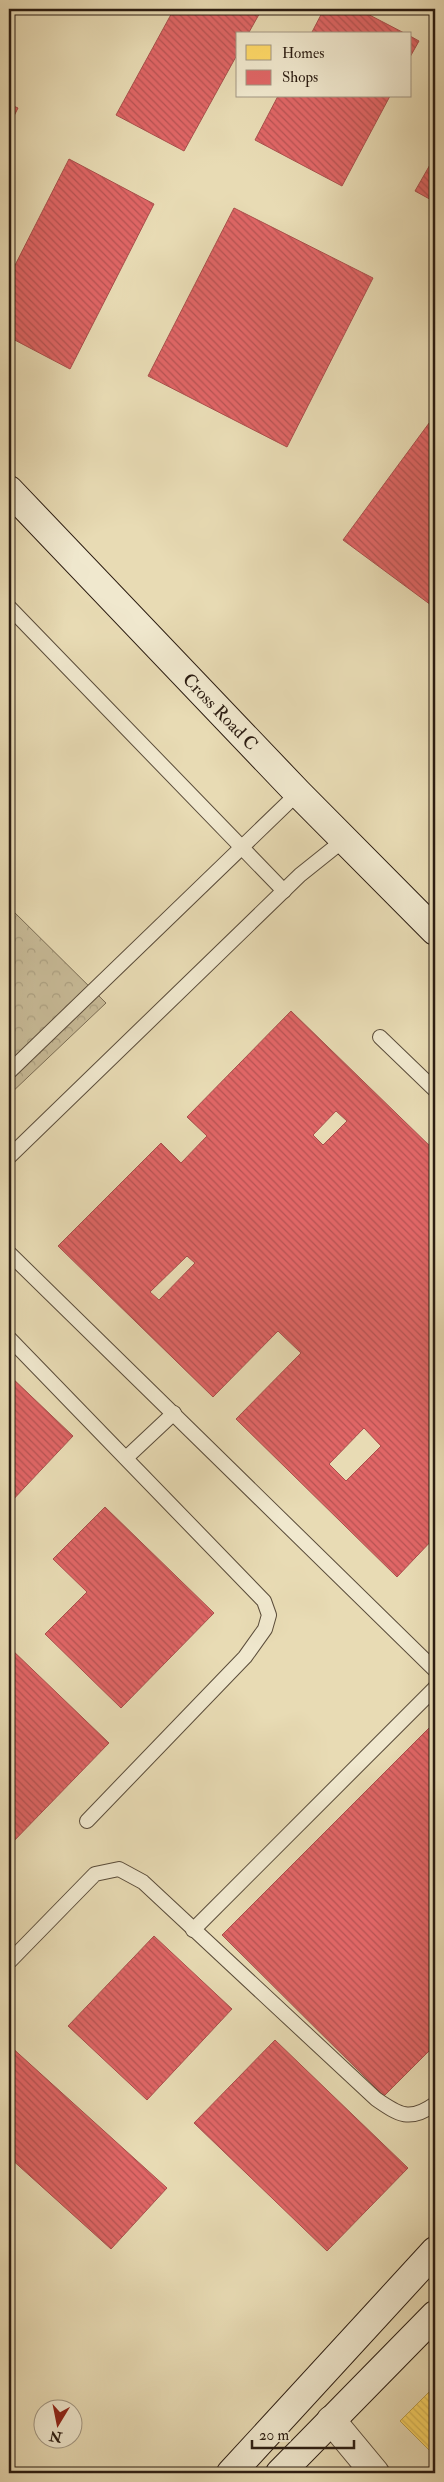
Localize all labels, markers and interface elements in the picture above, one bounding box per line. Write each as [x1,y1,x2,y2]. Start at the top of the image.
legend [236,32,412,98]
text: Homes [282,44,324,63]
text: Shops [282,68,318,88]
street label: Cross Road C [177,668,263,756]
north arrow [32,2400,82,2450]
scale bar [252,2417,354,2449]
text: 20 m [259,2426,289,2445]
text: N [48,2427,64,2446]

